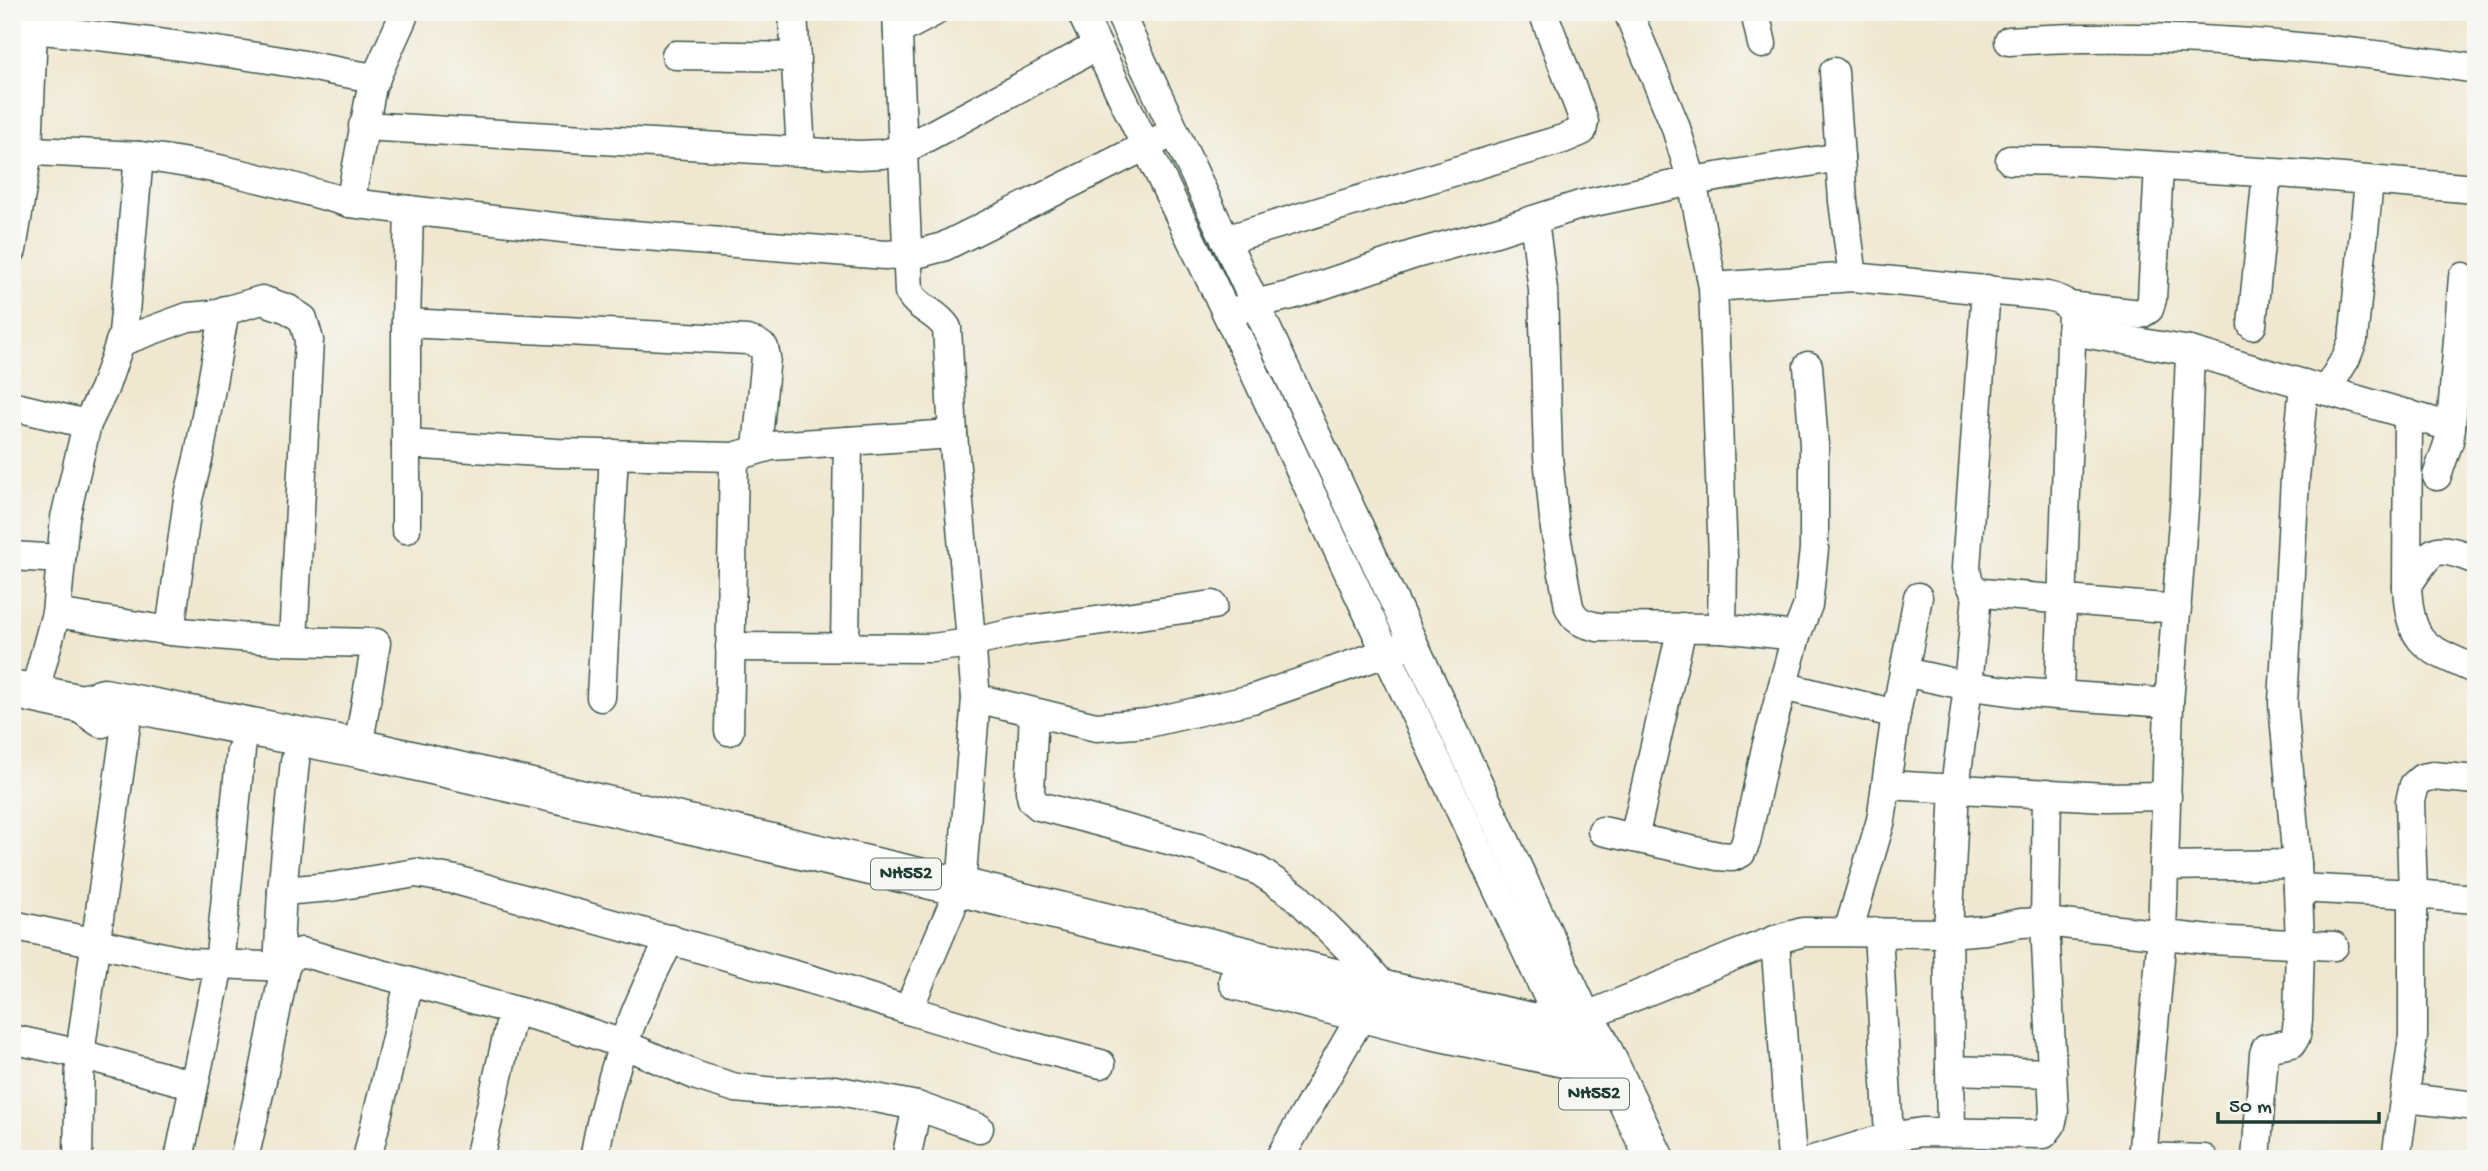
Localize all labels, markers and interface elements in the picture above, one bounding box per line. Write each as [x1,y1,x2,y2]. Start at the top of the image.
road number: NH552 [871,859,941,890]
road number: NH552 [1559,1078,1629,1110]
scale bar [2218,1080,2380,1124]
text: 50 m [2229,1096,2272,1121]

